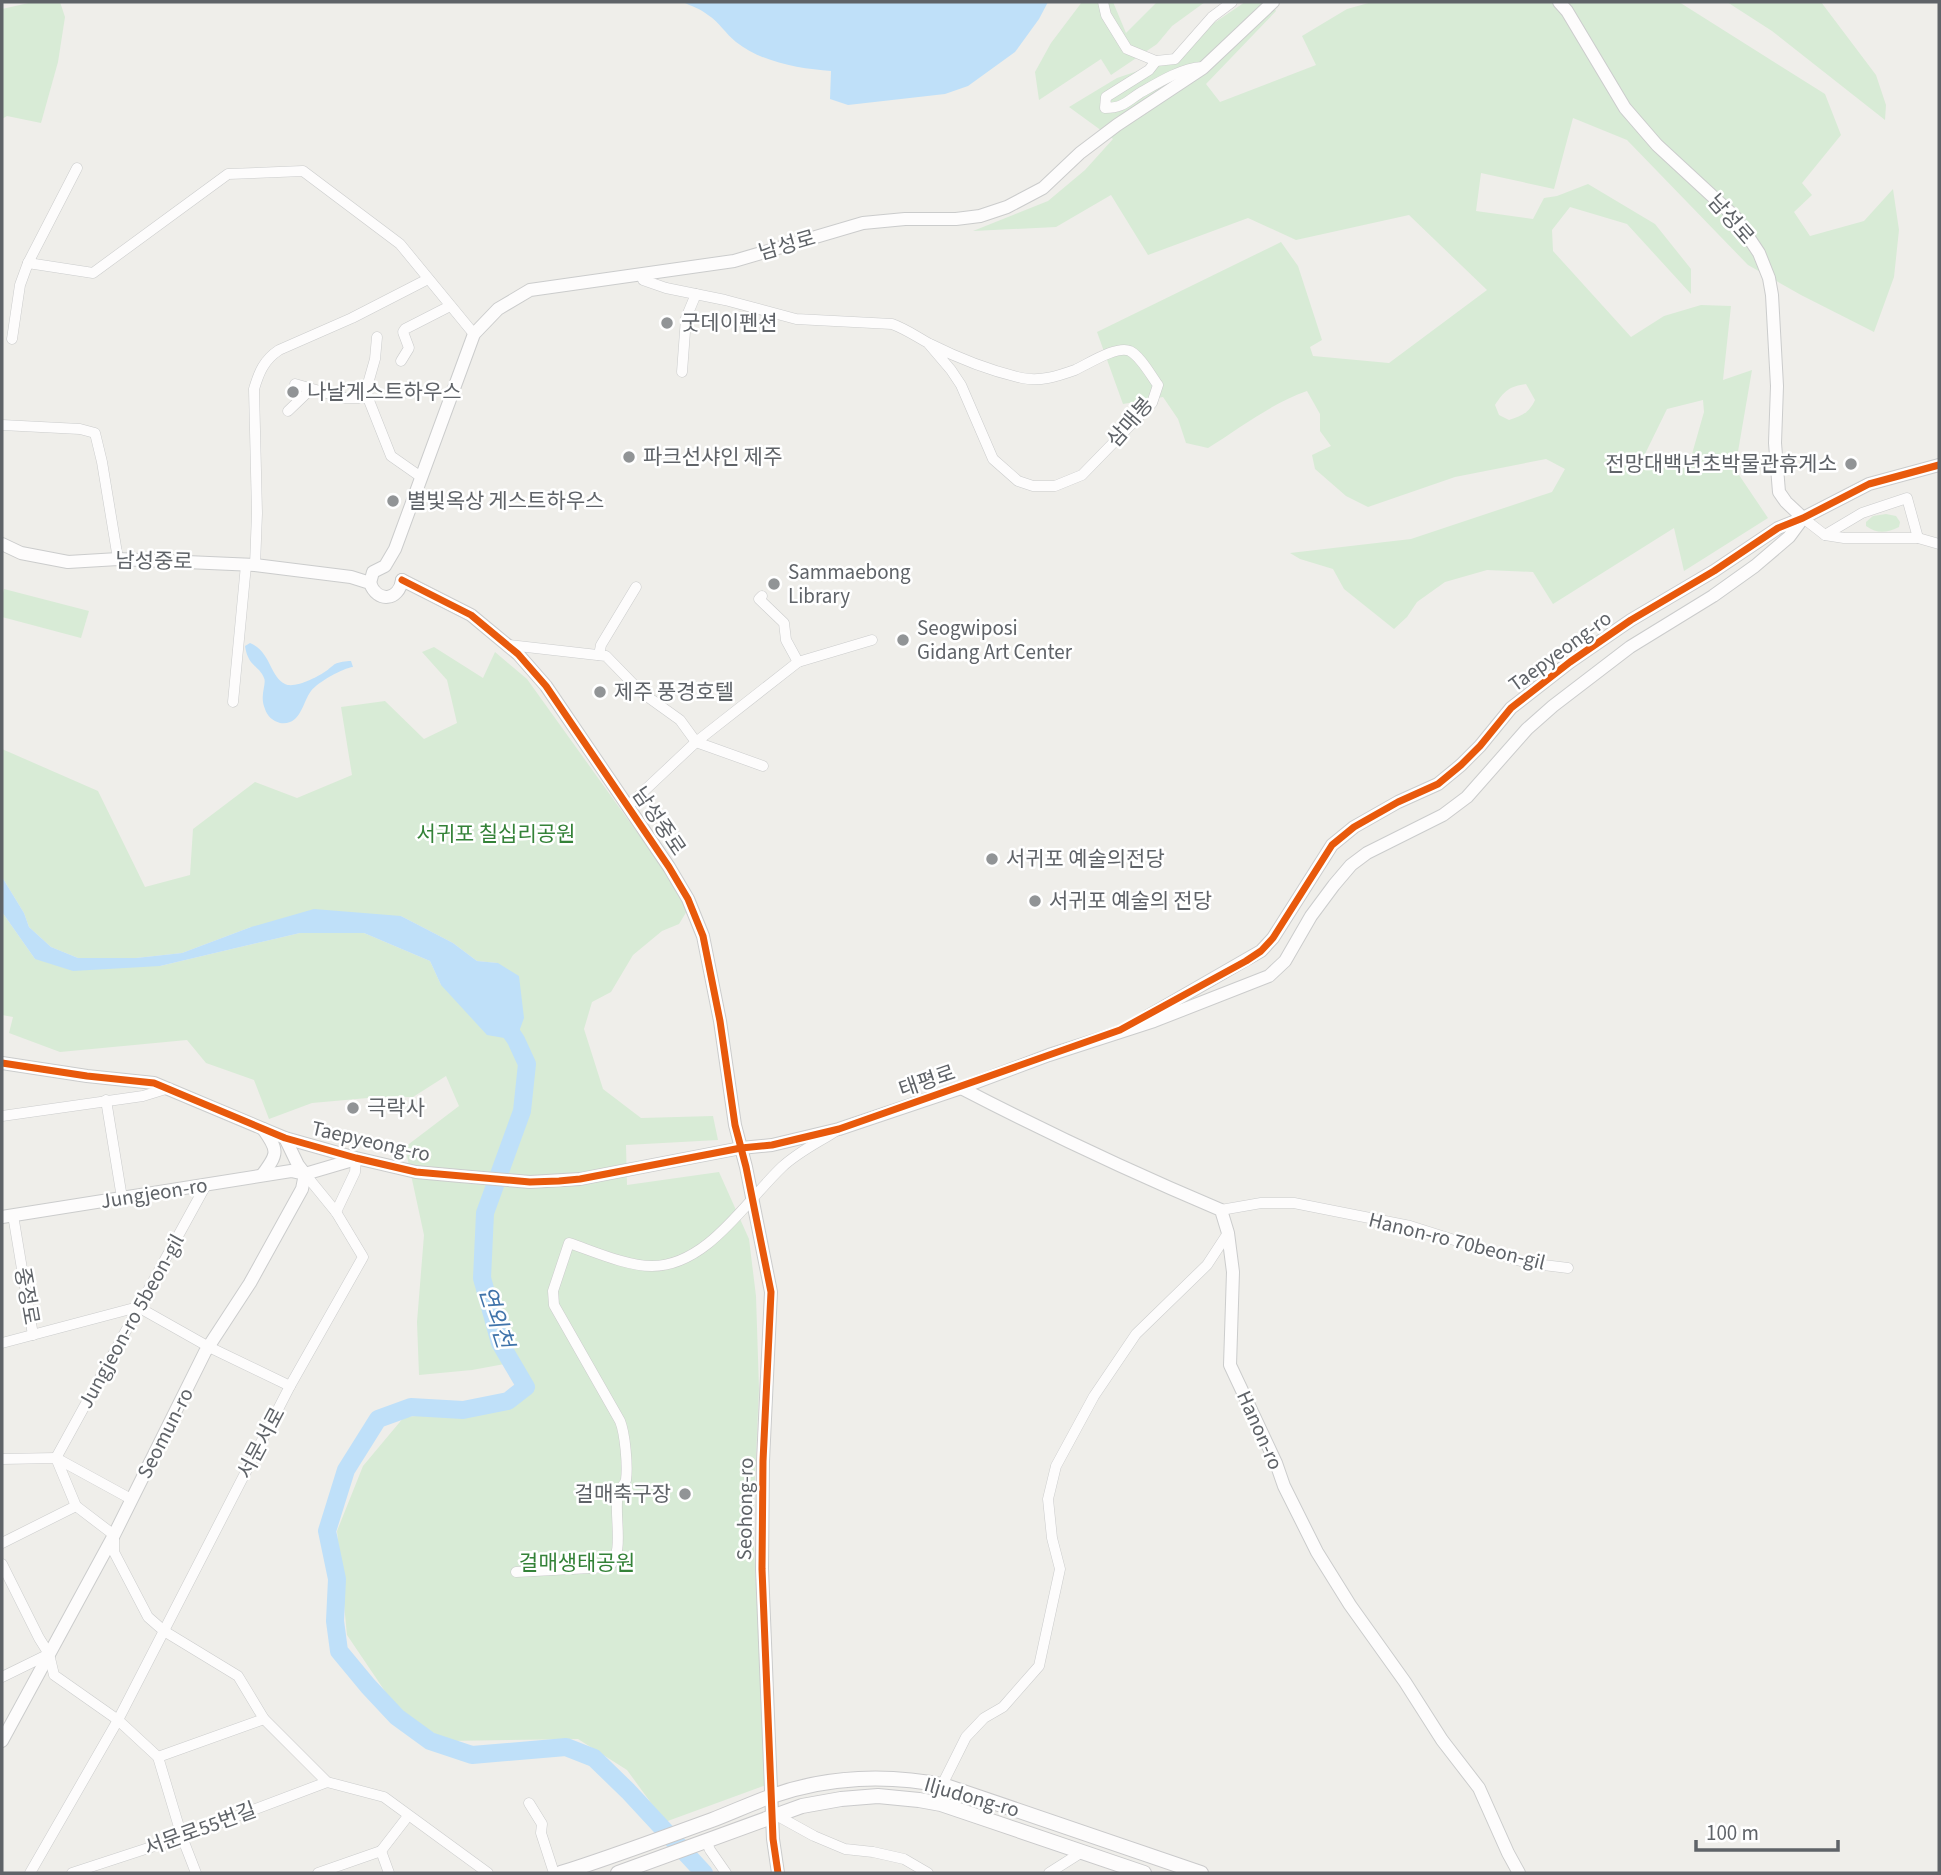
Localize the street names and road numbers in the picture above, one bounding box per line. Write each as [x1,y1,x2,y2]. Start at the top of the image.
street label: 남성로 [1701,187,1761,251]
street label: 남성로 [755,223,819,267]
street label: 삼매봉 [1100,390,1160,454]
street label: 남성중로 [115,545,193,577]
street label: Taepyeong-ro [1502,603,1618,699]
street label: 남성중로 [625,781,693,861]
street label: 태평로 [895,1057,959,1105]
street label: Taepyeong-ro [309,1113,433,1169]
street label: Jungjeon-ro [98,1170,210,1216]
street label: Hanon-ro 70beon-gil [1365,1205,1549,1277]
street label: Jungjeon-ro 5beon-gil [71,1228,191,1414]
street label: 중정로 [7,1265,47,1327]
street label: Seomun-ro [129,1382,201,1484]
street label: Hanon-ro [1229,1386,1291,1474]
street label: 서문서로 [230,1402,292,1484]
street label: Seohong-ro [729,1457,761,1561]
street label: Iljudong-ro [921,1769,1023,1825]
street label: 서문로55번길 [140,1795,260,1863]

